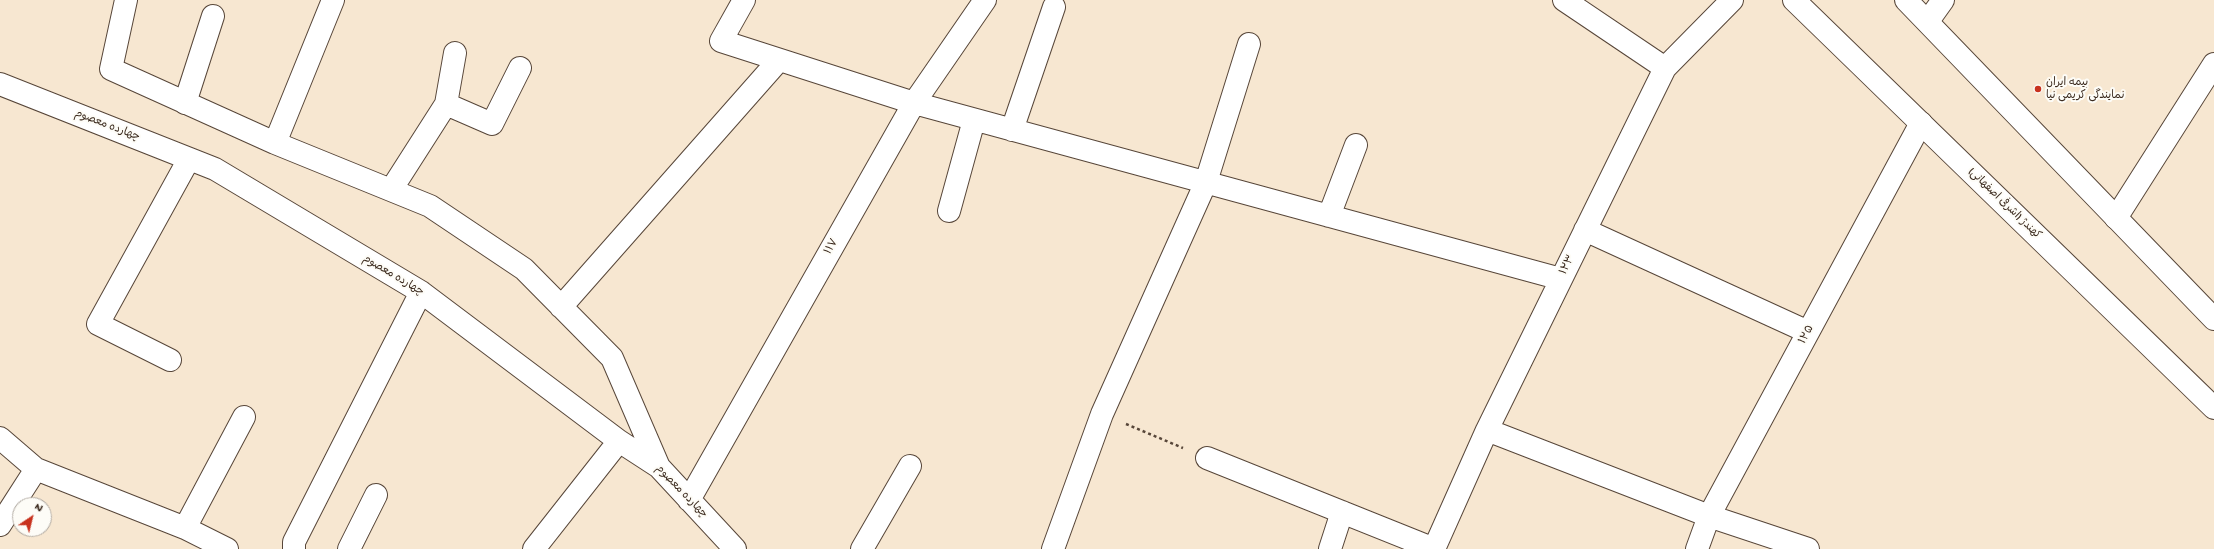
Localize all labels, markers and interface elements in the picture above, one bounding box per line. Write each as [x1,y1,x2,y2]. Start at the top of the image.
place label: بیمه ایران نمایندگی کریمی نیا [2046,76,2125,102]
marker: بیمه ایران نمایندگی کریمی نیا [2033,84,2043,94]
street label: چهارده معصوم [72,107,142,145]
street label: کهندژ (اشرفی اصفهانی) [1965,166,2043,242]
street label: ۱۱۷ [822,237,842,257]
street label: چهارده معصوم [360,253,426,299]
street label: ۱۲۳ [1558,253,1578,277]
street label: ۱۲۵ [1797,323,1817,347]
street label: چهارده معصوم [652,463,710,521]
north arrow [12,497,52,537]
text: N [32,501,45,515]

